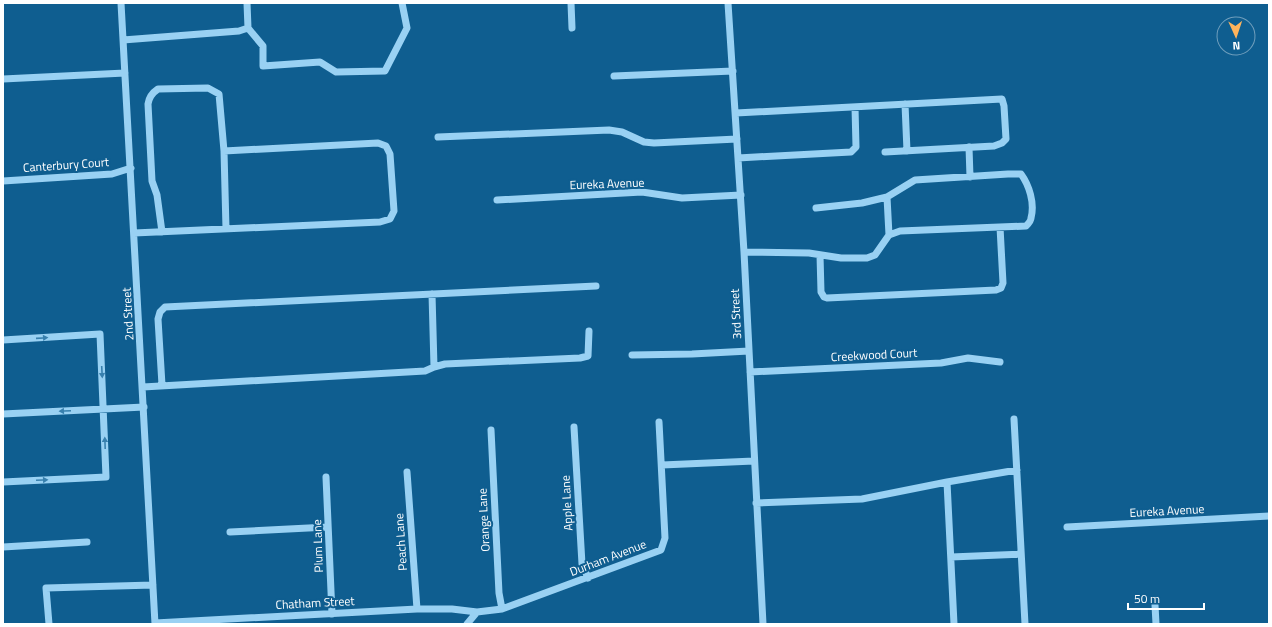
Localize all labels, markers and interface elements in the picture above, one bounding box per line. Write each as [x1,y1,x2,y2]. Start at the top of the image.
north arrow [1216,16,1256,56]
text: N [1232,38,1241,54]
street label: Canterbury Court [22,152,110,177]
street label: Eureka Avenue [569,173,645,194]
street label: 2nd Street [117,286,138,341]
street label: 3rd Street [725,287,746,340]
one-way arrow [36,335,49,341]
street label: Creekwood Court [830,343,918,366]
one-way arrow [99,366,105,379]
one-way arrow [59,407,71,414]
one-way arrow [102,436,108,449]
street label: Apple Lane [556,475,577,531]
one-way arrow [36,477,48,484]
street label: Orange Lane [472,488,495,552]
street label: Eureka Avenue [1129,499,1205,522]
street label: Peach Lane [389,513,412,571]
street label: Plum Lane [307,519,328,573]
street label: Durham Avenue [567,534,649,581]
scale bar [1128,585,1204,611]
text: 50 m [1134,589,1160,608]
street label: Chatham Street [275,591,356,614]

